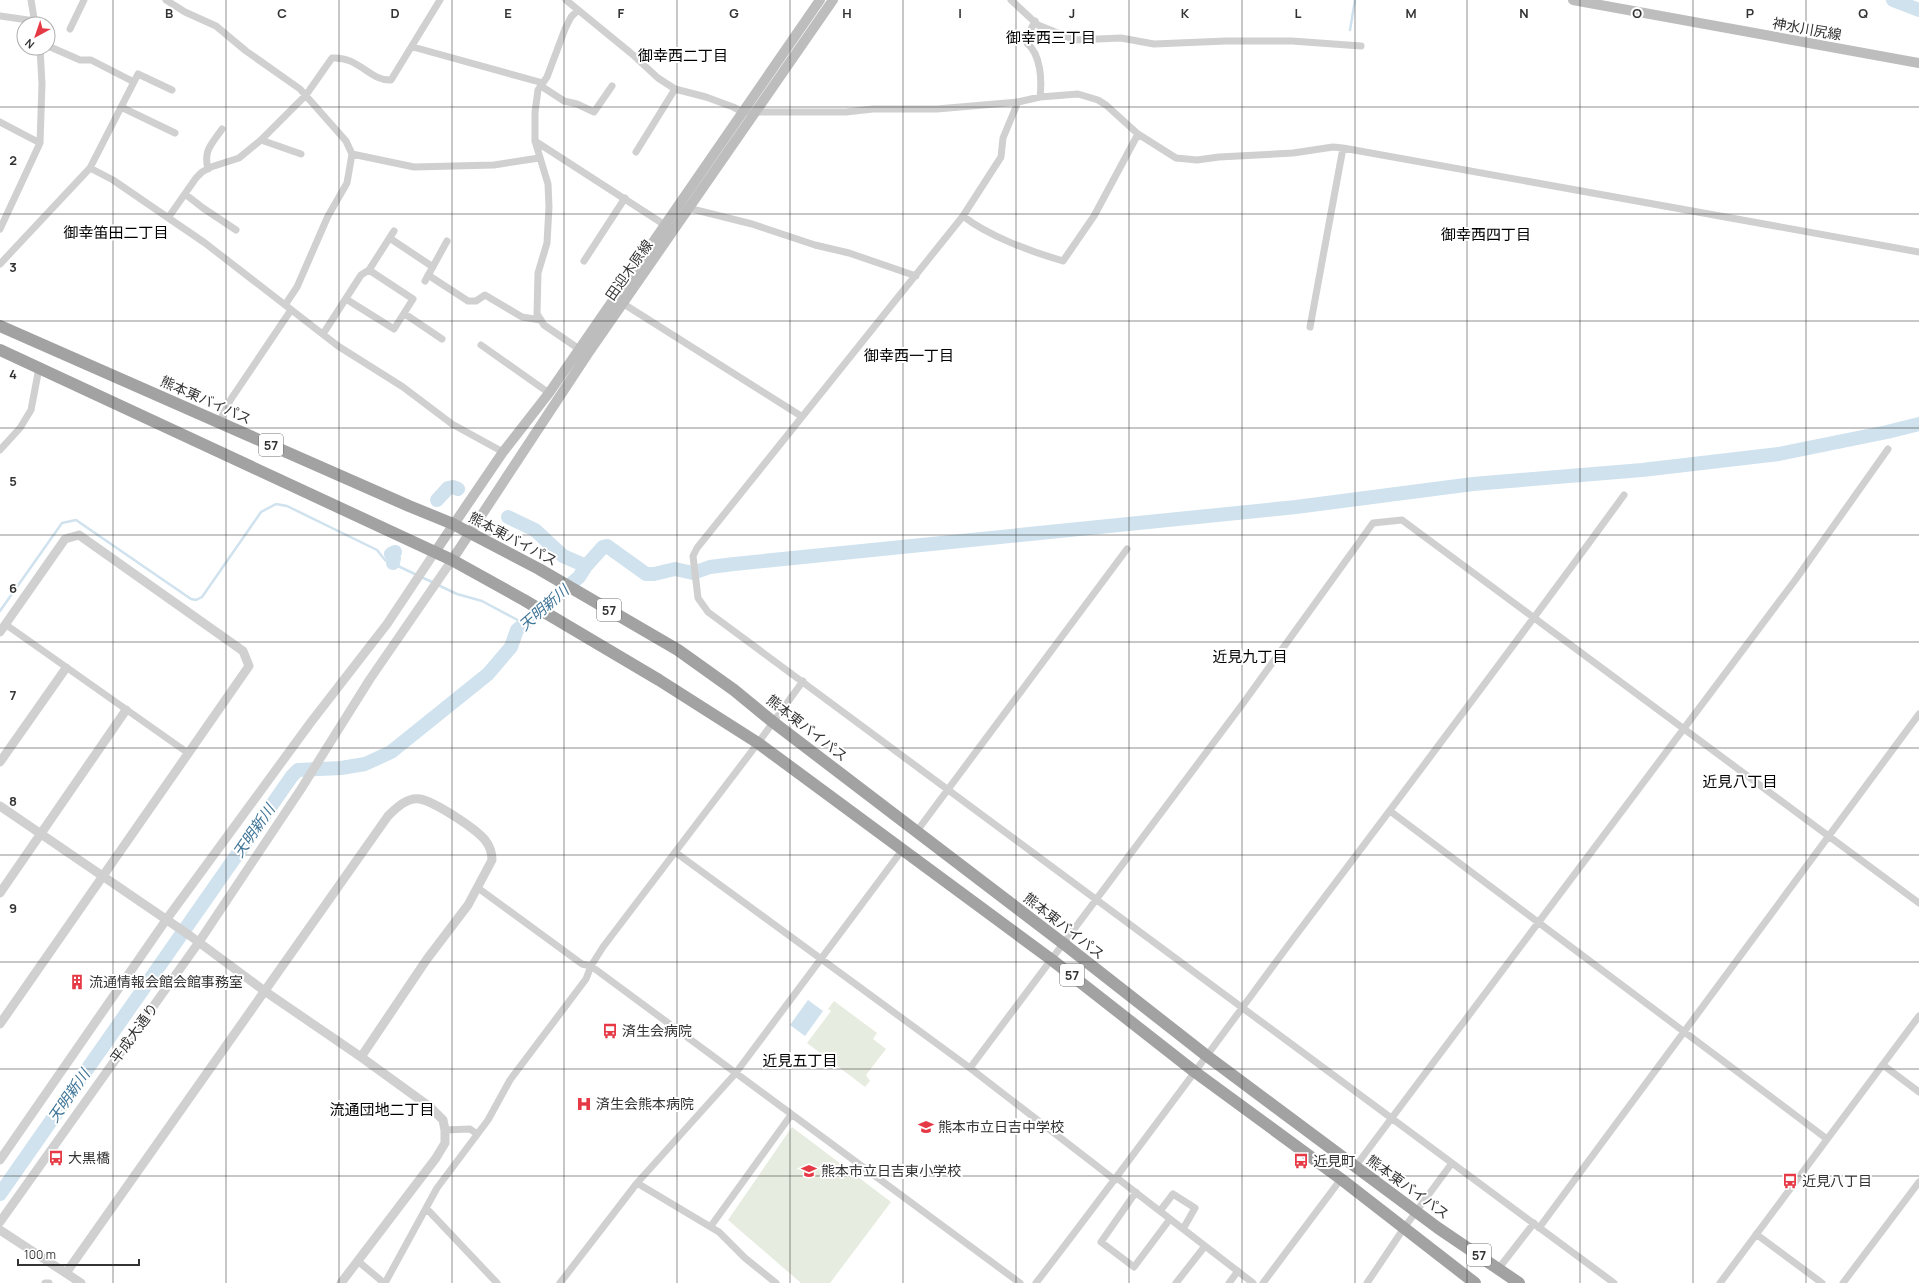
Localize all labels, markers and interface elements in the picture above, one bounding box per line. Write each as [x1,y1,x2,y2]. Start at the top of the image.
text: B [165,4,173,22]
text: C [277,4,287,22]
text: D [390,4,400,22]
text: E [504,4,512,22]
text: F [618,4,625,22]
text: G [729,4,739,22]
text: H [842,4,852,22]
text: I [958,4,962,22]
text: J [1069,4,1075,22]
text: K [1181,4,1190,22]
text: L [1295,4,1302,22]
text: M [1405,4,1417,22]
text: N [1519,4,1529,22]
text: O [1632,4,1642,22]
text: P [1746,4,1754,22]
text: Q [1858,4,1868,22]
street label: 神水川尻線 [1771,13,1843,44]
north arrow [16,16,56,56]
district label: 御幸西三丁目 [1006,27,1096,48]
text: N [21,36,37,52]
district label: 御幸西二丁目 [638,45,728,66]
text: 2 [9,151,17,169]
district label: 御幸笛田二丁目 [63,222,169,243]
district label: 御幸西四丁目 [1441,224,1531,245]
street label: 田迎木原線 [601,236,656,304]
text: 3 [9,258,17,276]
district label: 御幸西一丁目 [864,345,954,366]
text: 4 [9,365,17,383]
street label: 熊本東バイパス [158,371,255,428]
road number: 57 [259,434,283,456]
text: 5 [9,472,17,490]
street label: 熊本東バイパス [466,507,561,570]
text: 6 [9,579,17,597]
water label: 天明新川 [514,579,575,635]
road number: 57 [597,599,621,621]
district label: 近見九丁目 [1212,646,1288,667]
text: 7 [10,686,17,704]
street label: 熊本東バイパス [763,690,852,765]
district label: 近見八丁目 [1702,771,1778,792]
text: 8 [9,792,17,810]
water label: 天明新川 [228,798,281,861]
street label: 熊本東バイパス [1020,888,1109,963]
text: 9 [9,899,17,917]
road number: 57 [1060,964,1084,986]
place label: 流通情報会館会館事務室 [89,972,243,991]
building icon: 流通情報会館会館事務室 [68,973,86,991]
street label: 平成大通り [105,999,162,1067]
place label: 済生会病院 [622,1021,692,1040]
bus stop icon: 済生会病院 [601,1022,619,1040]
district label: 近見五丁目 [762,1050,838,1071]
water label: 天明新川 [43,1063,96,1126]
place label: 済生会熊本病院 [596,1094,694,1113]
hospital icon: 済生会熊本病院 [575,1095,593,1113]
district label: 流通団地二丁目 [329,1099,435,1120]
place label: 熊本市立日吉中学校 [938,1117,1064,1136]
school or university icon: 熊本市立日吉中学校 [917,1118,935,1136]
place label: 大黒橋 [68,1148,110,1167]
bus stop icon: 大黒橋 [47,1149,65,1167]
street label: 熊本東バイパス [1363,1150,1453,1223]
place label: 近見町 [1313,1151,1355,1170]
bus stop icon: 近見町 [1292,1152,1310,1170]
place label: 熊本市立日吉東小学校 [821,1161,961,1180]
school or university icon: 熊本市立日吉東小学校 [800,1162,818,1180]
place label: 近見八丁目 [1802,1171,1872,1190]
bus stop icon: 近見八丁目 [1781,1172,1799,1190]
scale bar [18,1241,139,1267]
road number: 57 [1467,1244,1491,1266]
text: 100 m [24,1246,56,1263]

